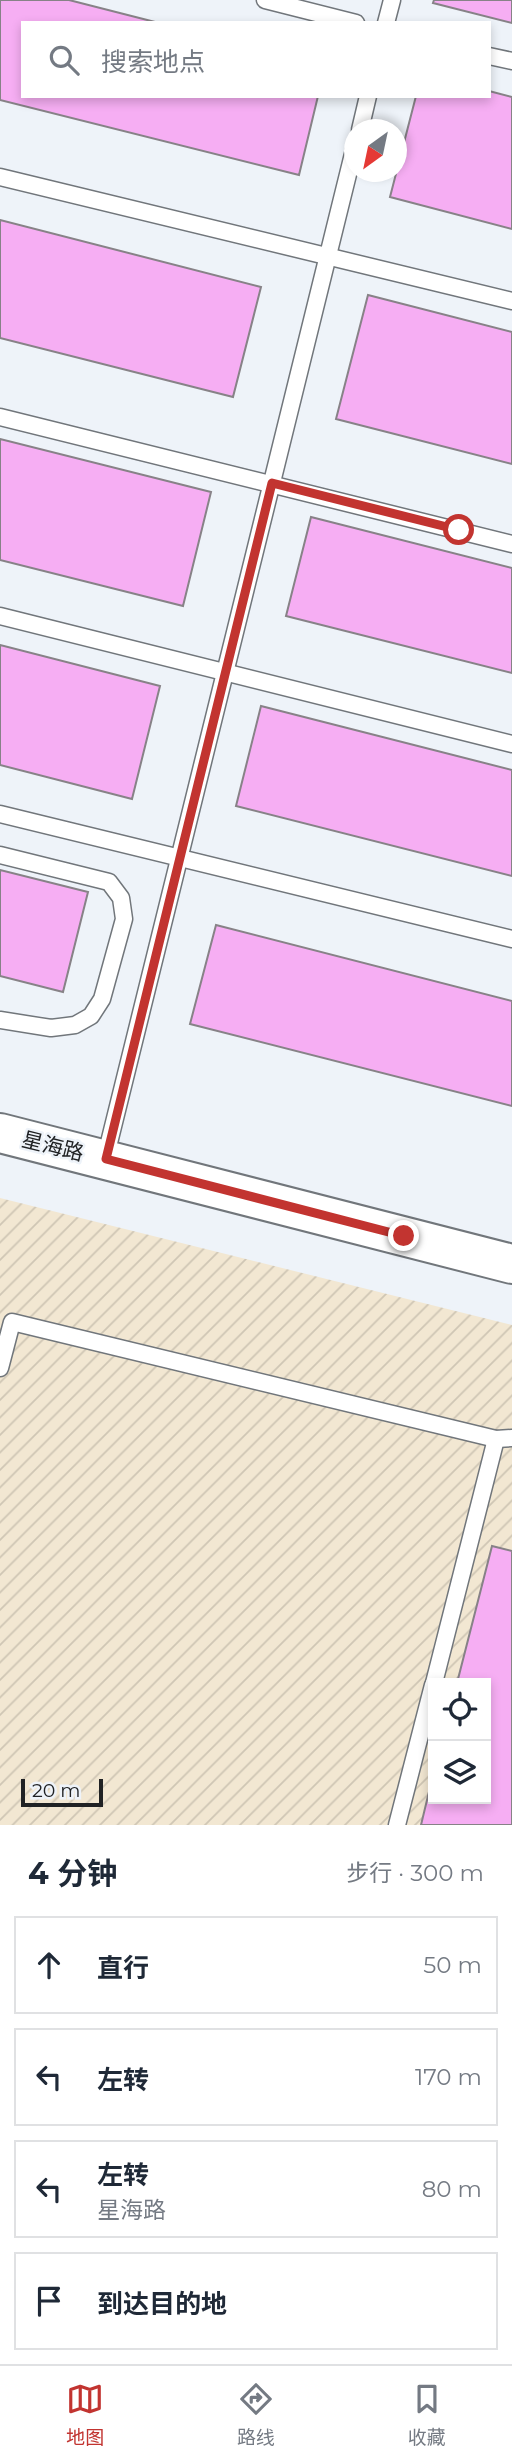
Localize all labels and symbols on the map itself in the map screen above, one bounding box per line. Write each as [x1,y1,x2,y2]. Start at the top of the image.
north arrow [344,119,407,182]
route start [443,514,474,545]
street label: 星海路 [19,1126,87,1166]
route end [388,1220,419,1251]
scale bar [21,1776,103,1808]

